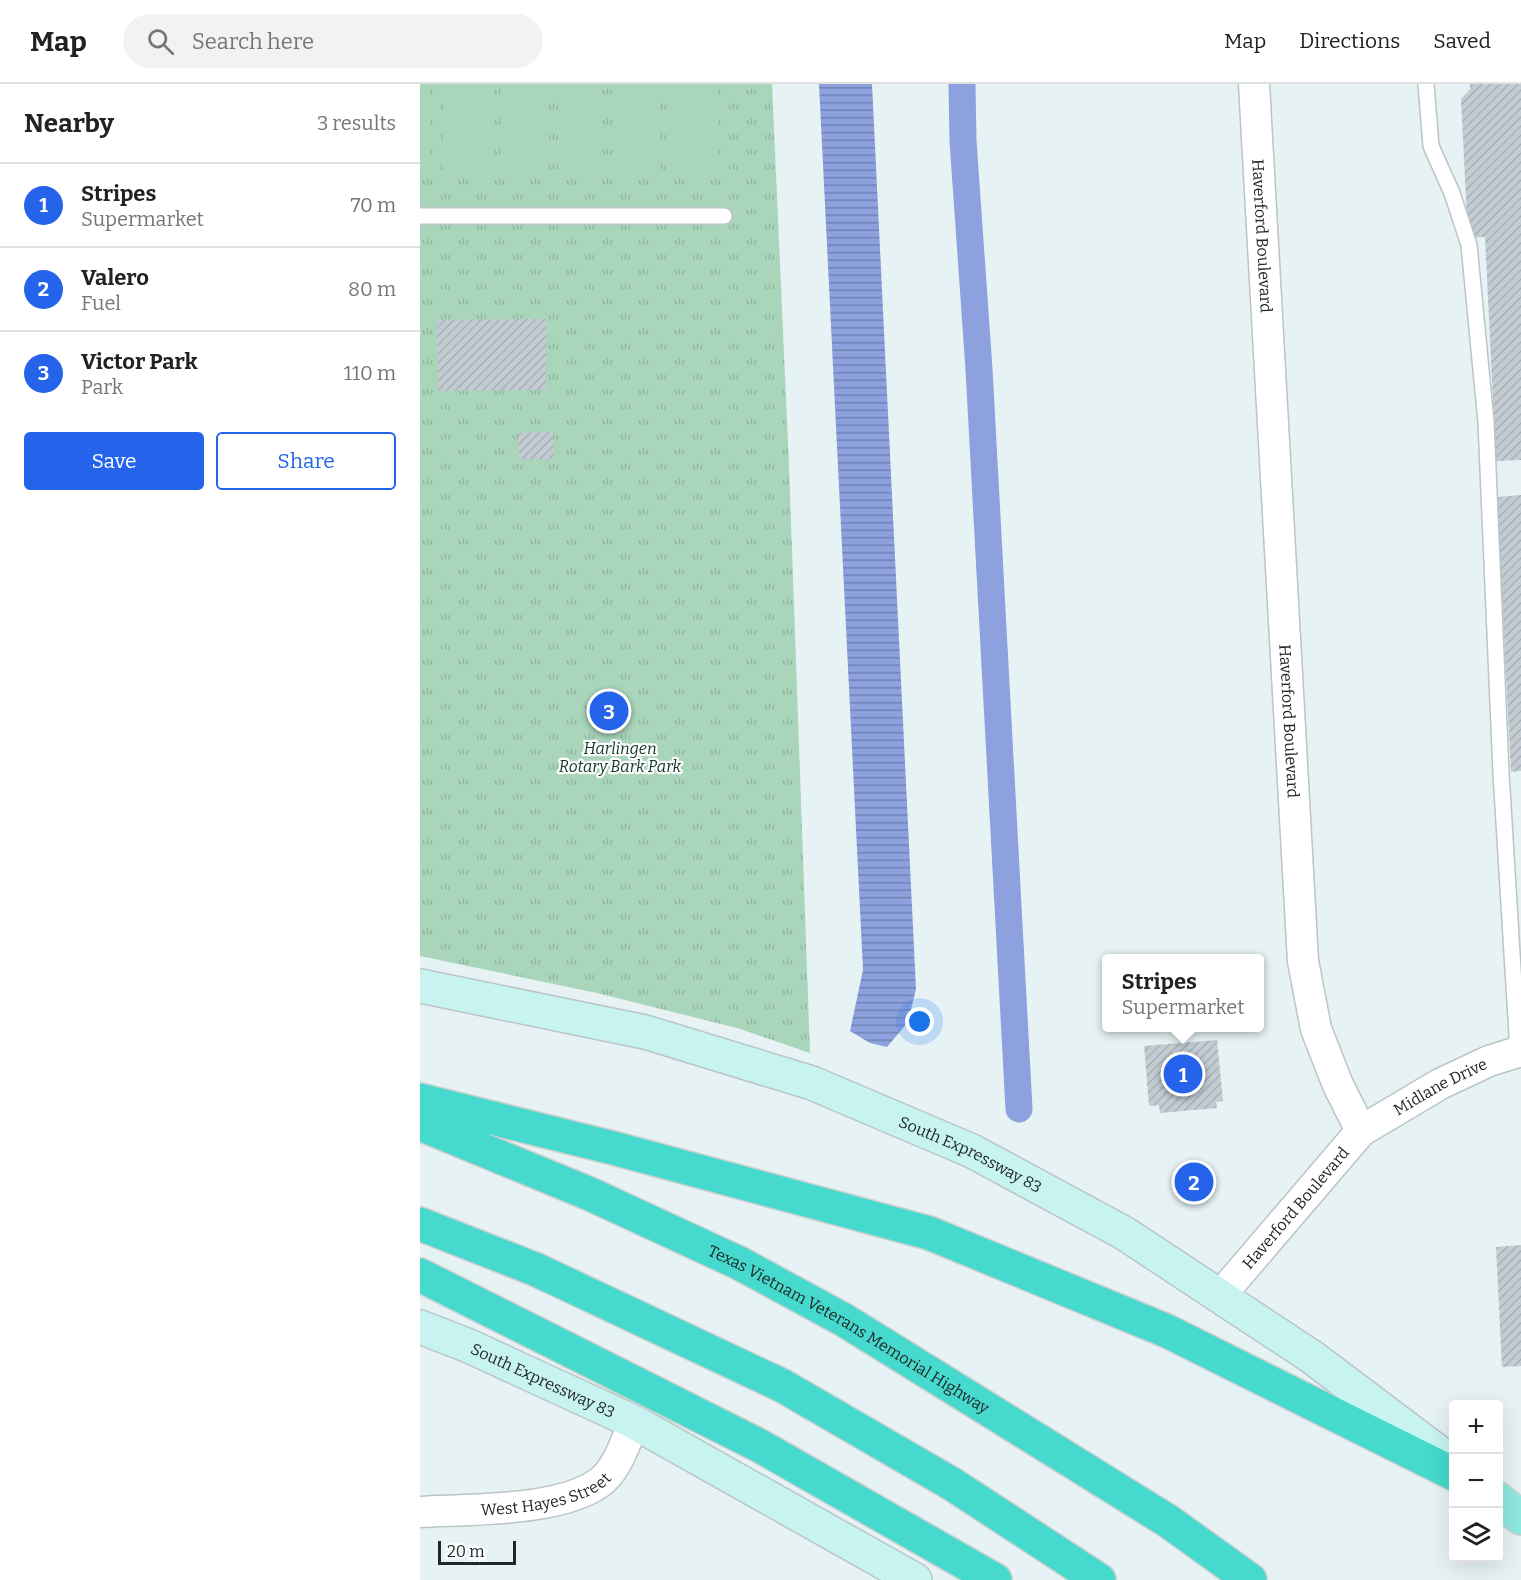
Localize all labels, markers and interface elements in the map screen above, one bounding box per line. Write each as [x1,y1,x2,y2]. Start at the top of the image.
search box [123,14,543,68]
text: Map [30,25,87,58]
icon: search [144,25,177,58]
text: Search here [192,28,314,55]
text: Map [1224,28,1266,54]
text: Directions [1299,28,1400,54]
text: Saved [1433,28,1491,54]
text: Nearby [24,108,114,139]
text: 3 results [317,111,396,135]
street label: Haverford Boulevard [1249,158,1276,314]
text: Stripes [81,180,156,207]
text: 1 [39,193,48,217]
text: 70 m [350,193,396,217]
text: Supermarket [81,207,204,231]
text: Valero [81,264,149,291]
text: 2 [38,277,49,301]
text: 80 m [348,277,396,301]
text: Fuel [81,291,121,315]
text: Victor Park [81,348,198,375]
text: 3 [38,361,49,385]
text: 110 m [344,361,396,385]
text: Park [81,375,123,399]
button: Save [24,432,204,490]
button: Share [216,432,396,490]
street label: Haverford Boulevard [1276,644,1303,799]
pin: 3 [590,688,628,734]
park label: Harlingen Rotary Bark Park [559,739,681,776]
popup [1102,954,1264,1032]
text: Stripes [1122,968,1197,995]
text: Supermarket [1122,995,1244,1019]
your location [905,1007,934,1036]
pin: 1 [1164,1052,1203,1096]
street label: Midlane Drive [1390,1054,1490,1119]
street label: South Expressway 83 [896,1112,1045,1196]
street label: Haverford Boulevard [1238,1143,1353,1273]
pin: 2 [1174,1160,1214,1204]
street label: Texas Vietnam Veterans Memorial Highway [705,1241,993,1418]
street label: South Expressway 83 [468,1339,618,1421]
map controls [1449,1400,1503,1562]
button: + [1449,1400,1503,1454]
button: − [1449,1454,1503,1508]
street label: West Hayes Street [480,1468,615,1519]
button: layers [1449,1508,1503,1562]
scale bar [438,1538,516,1566]
text: 20 m [447,1542,484,1561]

